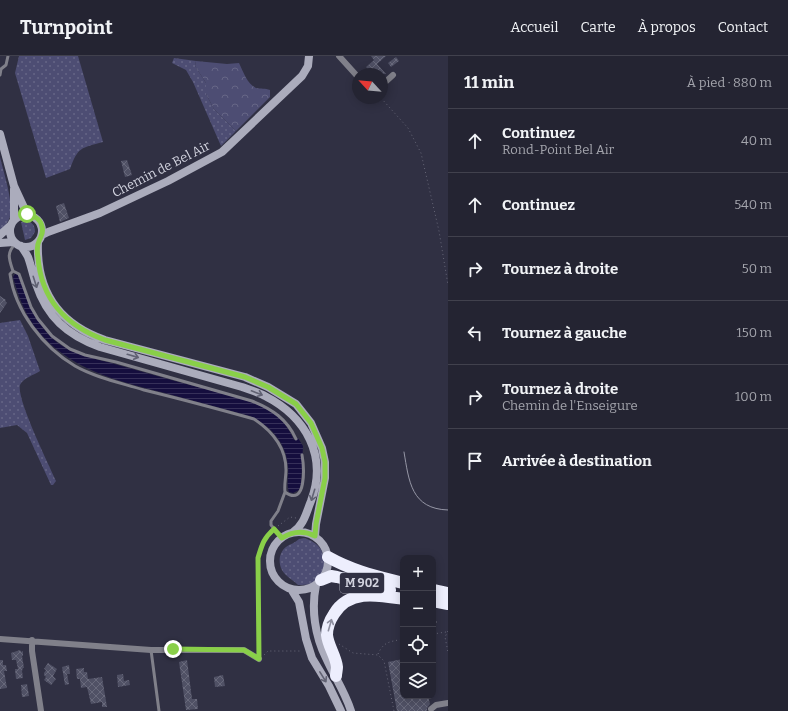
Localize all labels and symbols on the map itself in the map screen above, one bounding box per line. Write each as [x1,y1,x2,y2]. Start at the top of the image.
north arrow [352,68,388,104]
street label: Chemin de Bel Air [109,138,213,200]
route start [18,205,36,223]
one-way arrow [32,275,39,288]
one-way arrow [126,353,139,360]
one-way arrow [251,389,263,397]
one-way arrow [309,489,316,502]
road number: M 902 [340,573,384,593]
one-way arrow [327,619,334,632]
route end [164,640,182,658]
one-way arrow [319,671,327,682]

